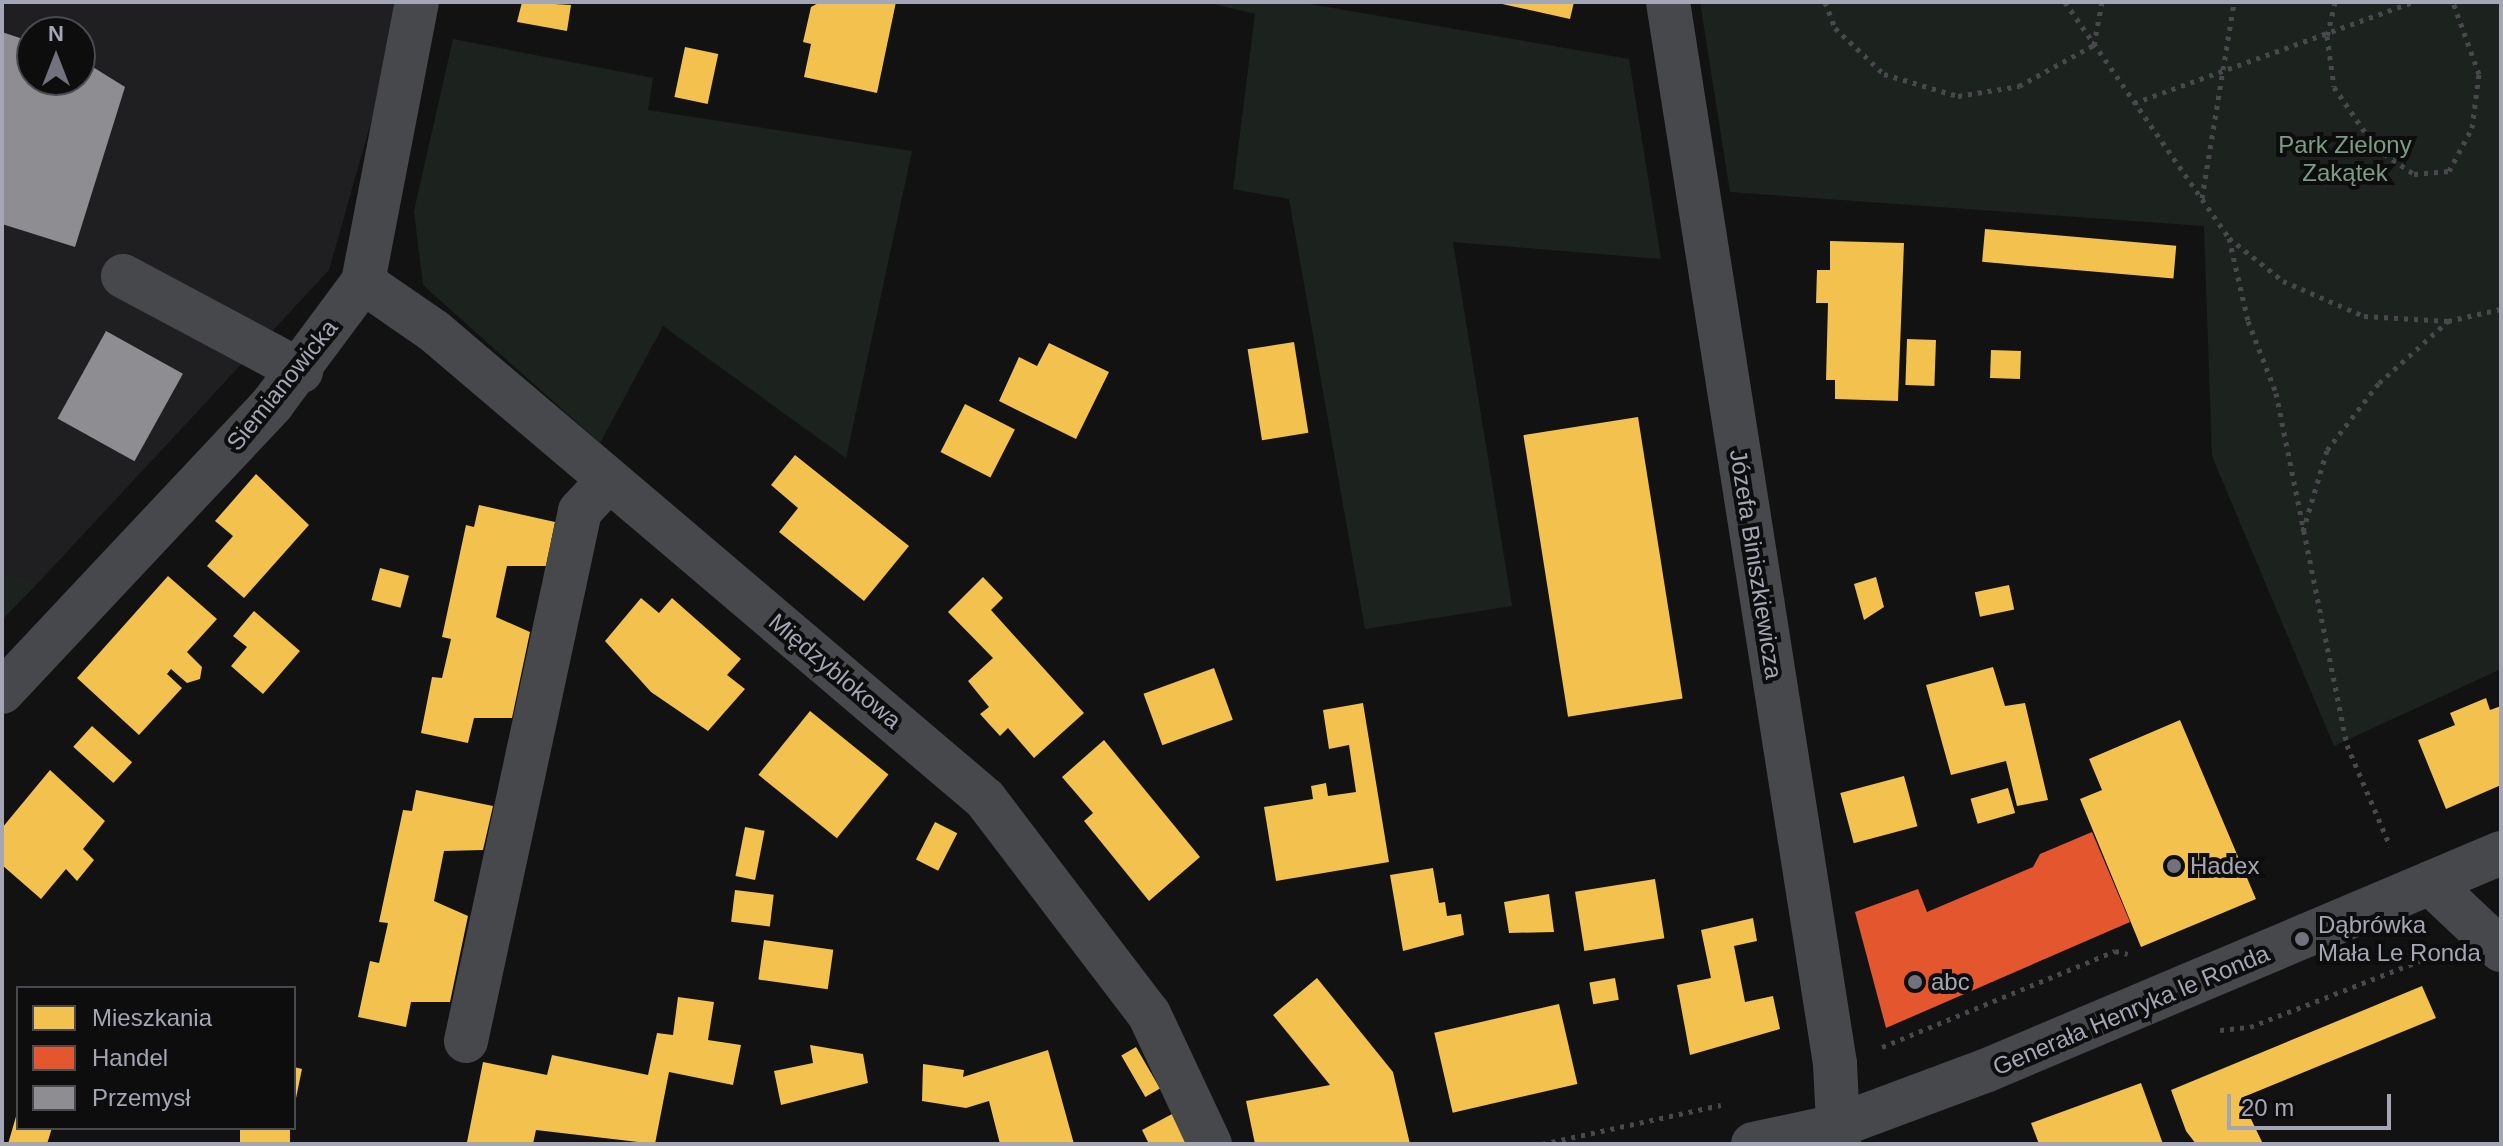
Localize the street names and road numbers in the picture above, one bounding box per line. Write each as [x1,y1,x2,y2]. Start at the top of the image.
street label: Siemianowicka [220,314,344,456]
street label: Józefa Biniszkiewicza [1724,447,1788,681]
street label: Międzyblokowa [763,607,907,735]
street label: Generała Henryka le Ronda [1988,939,2274,1081]

